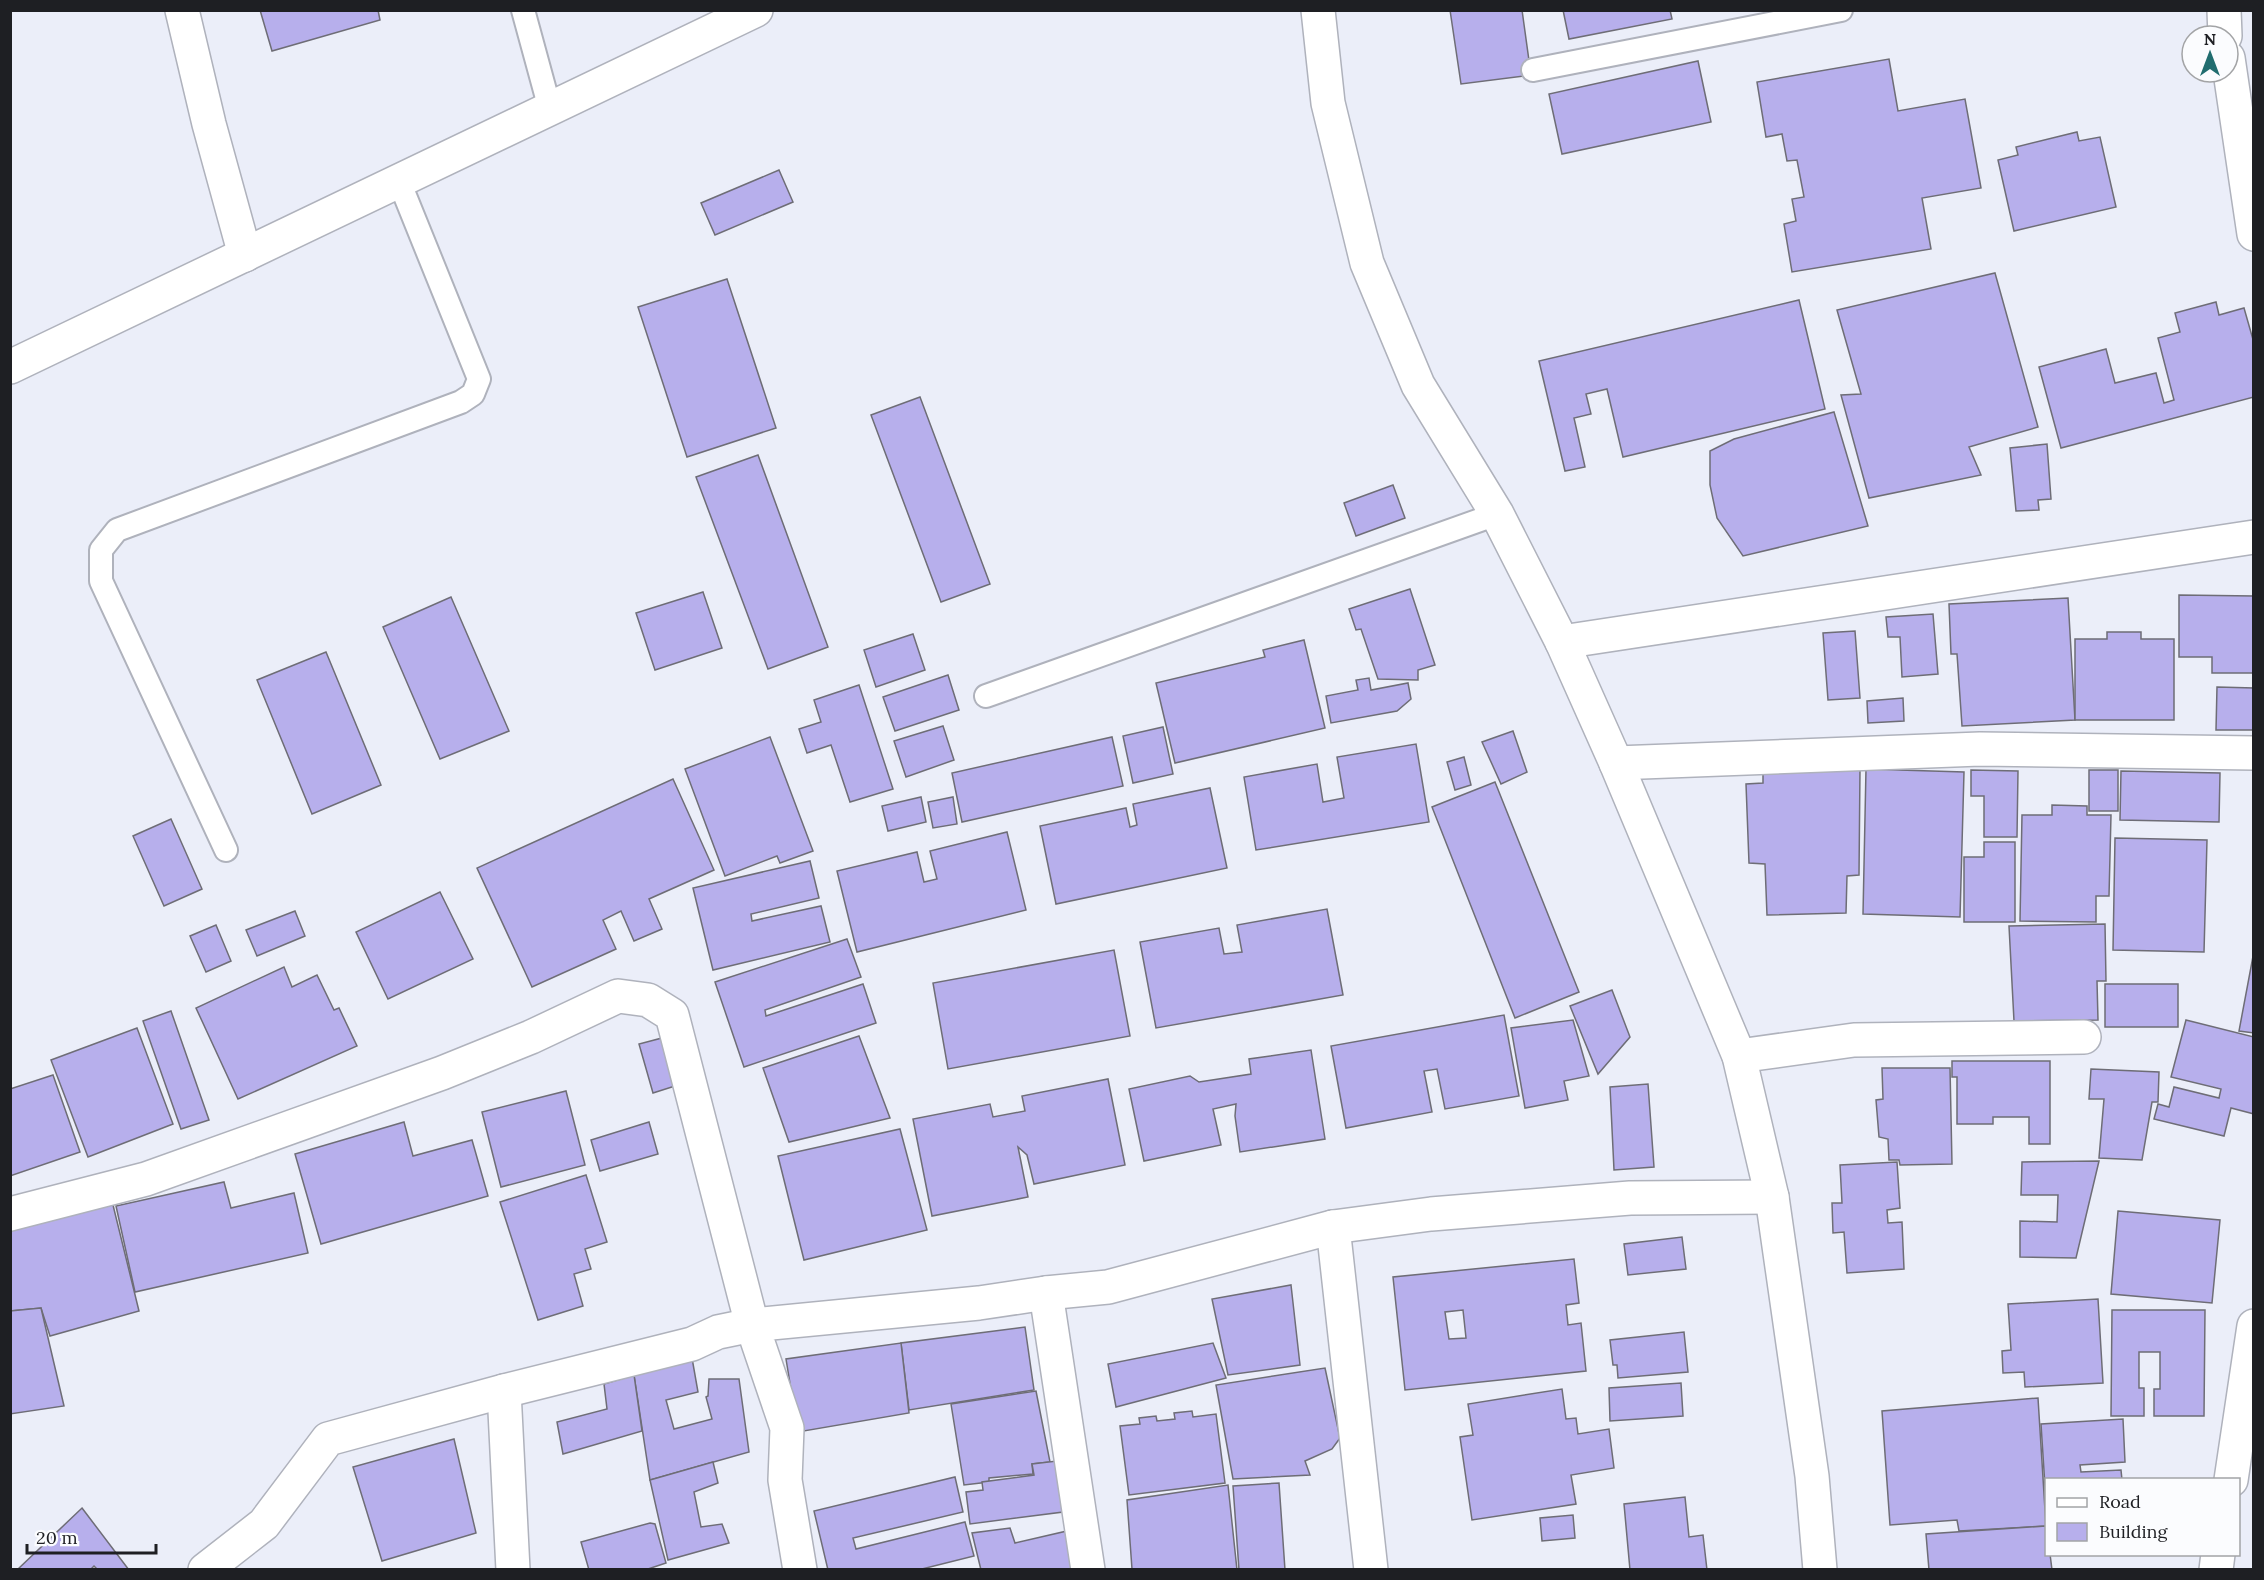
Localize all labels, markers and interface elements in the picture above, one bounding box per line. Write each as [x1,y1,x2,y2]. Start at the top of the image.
north arrow [2180,24,2240,84]
text: N [2204,29,2216,49]
legend [2045,1478,2240,1556]
text: Road [2099,1490,2141,1513]
scale bar [27,1517,156,1555]
text: Building [2099,1520,2169,1543]
text: 20 m [36,1526,78,1549]

